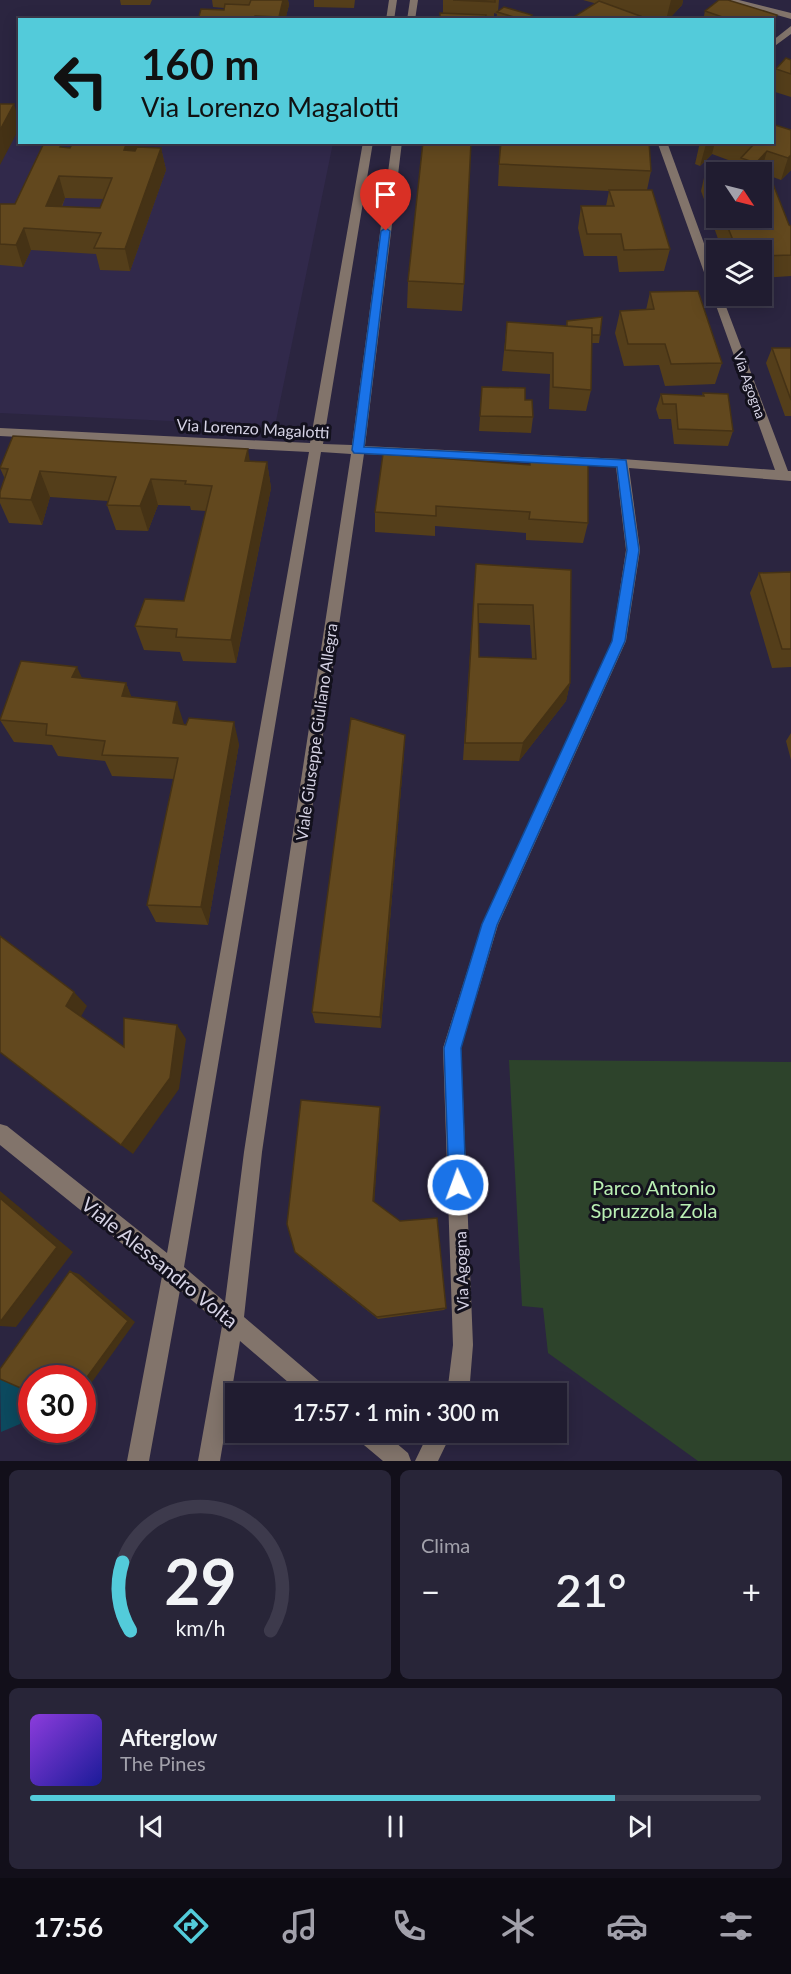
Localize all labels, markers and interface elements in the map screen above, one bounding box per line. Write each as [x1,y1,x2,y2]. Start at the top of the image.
text: 160 m [141,39,259,89]
icon: left [42,42,120,120]
text: Via Lorenzo Magalotti [141,90,399,123]
north arrow [706,162,772,228]
map controls [706,162,772,306]
pin [360,169,411,231]
icon: arrive [369,178,402,211]
button: layers [706,240,772,306]
street label: Via Agogna [730,349,770,421]
street label: Via Lorenzo Magalotti [176,415,330,441]
street label: Viale Giuseppe Giuliano Allegra [291,622,341,842]
position arrow [426,1153,490,1217]
park label: Parco Antonio Spruzzola Zola [591,1175,717,1222]
street label: Viale Alessandro Volta [77,1192,243,1332]
street label: Via Agogna [450,1231,472,1311]
speed limit sign: 30 [18,1365,96,1443]
text: 17:57 · 1 min · 300 m [293,1399,499,1426]
text: Clima [421,1533,470,1557]
text: 29 [164,1543,236,1618]
text: 21° [556,1563,626,1617]
text: − [421,1571,440,1611]
text: + [742,1571,761,1611]
text: km/h [175,1616,225,1642]
text: Afterglow [120,1724,217,1751]
text: The Pines [120,1751,206,1775]
icon: previous [135,1810,168,1843]
icon: pause [379,1810,412,1843]
icon: next [623,1810,656,1843]
icon: directions [170,1905,212,1947]
icon: music [279,1905,321,1947]
icon: phone [388,1905,430,1947]
icon: climate [497,1905,539,1947]
icon: car [606,1905,648,1947]
icon: filters [715,1905,757,1947]
text: 17:56 [34,1910,103,1943]

